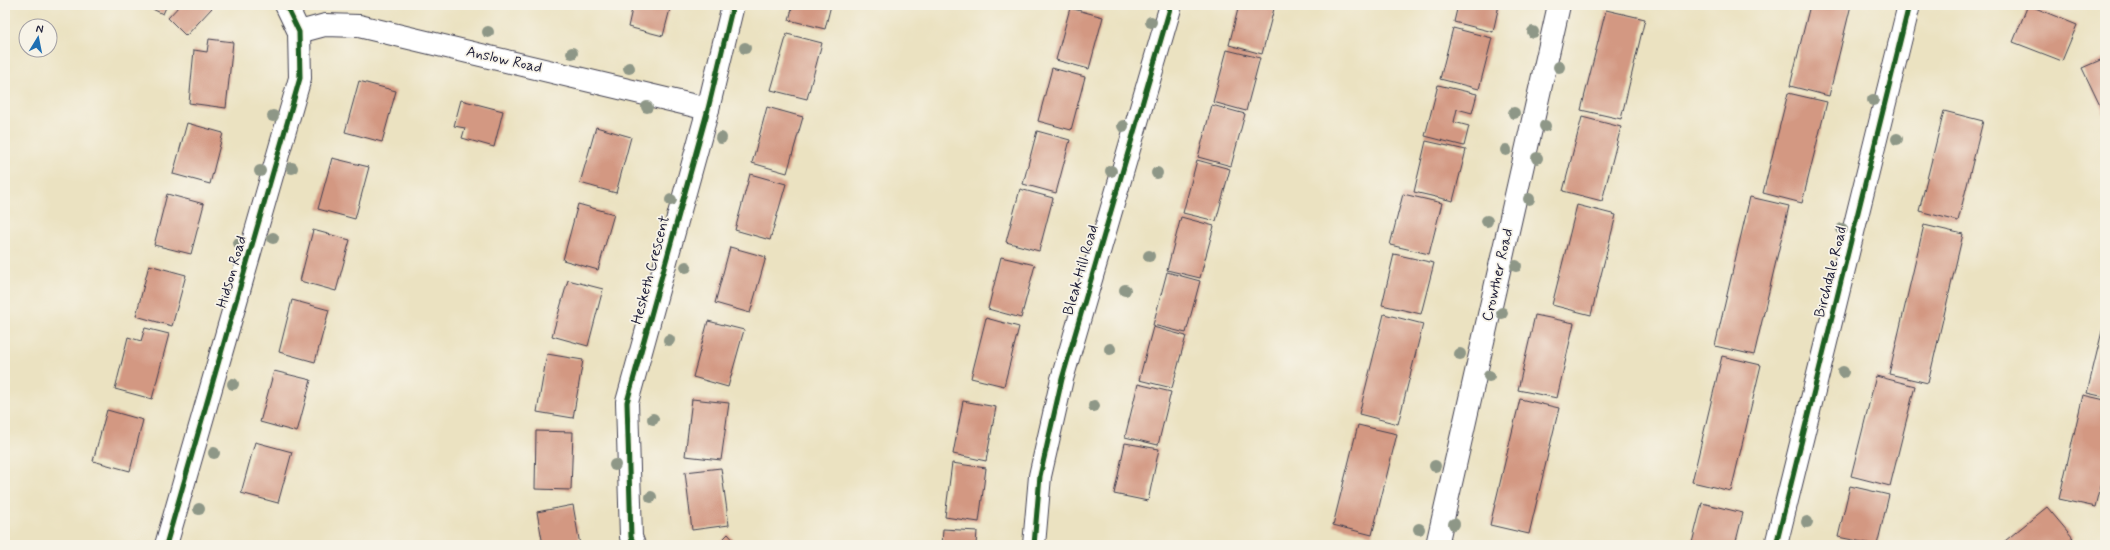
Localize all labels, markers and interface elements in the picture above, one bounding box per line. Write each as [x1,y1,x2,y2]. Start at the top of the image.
north arrow [18,18,58,58]
text: N [35,22,44,37]
street label: Anslow Road [464,42,544,78]
street label: Hesketh Crescent [627,213,675,327]
street label: Bleak Hill Road [1059,222,1103,318]
street label: Birchdale Road [1810,224,1852,320]
street label: Crowther Road [1478,227,1518,323]
street label: Hidson Road [212,233,252,311]

